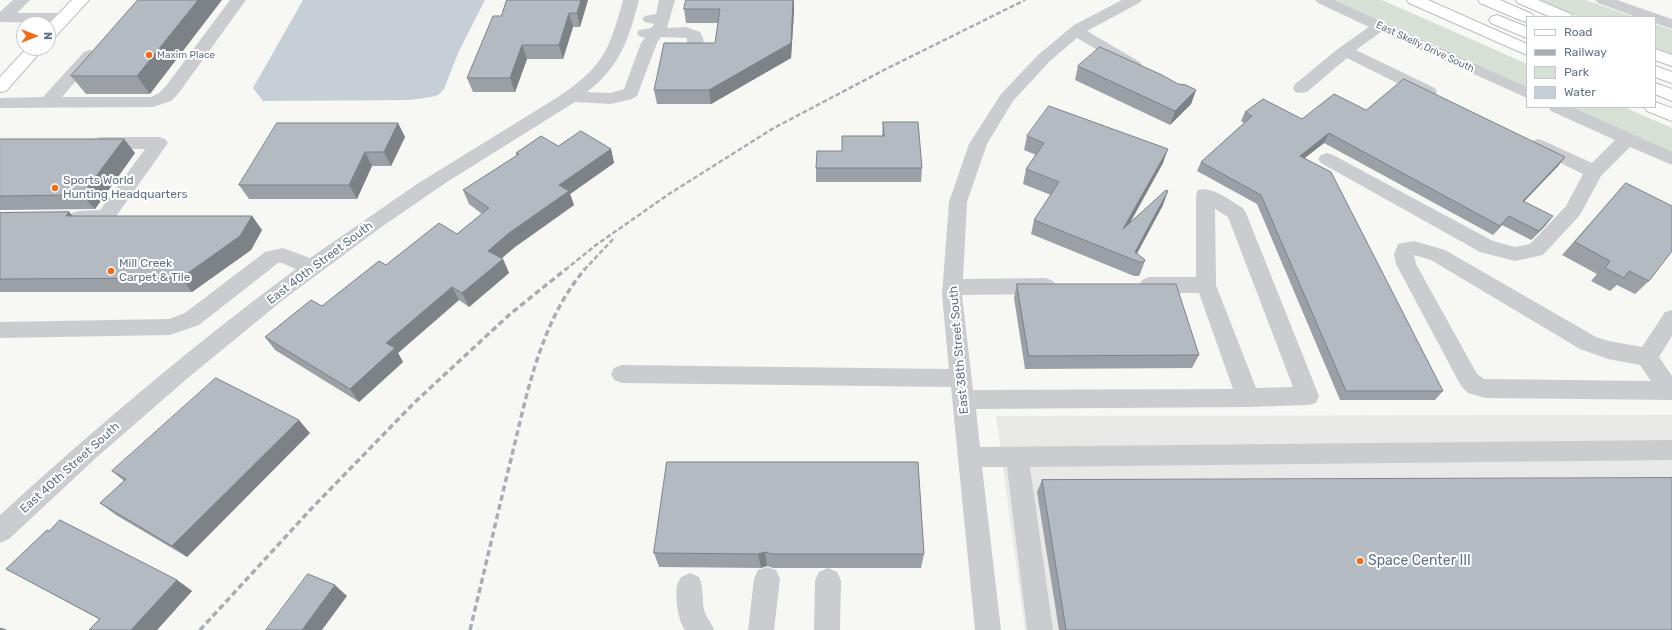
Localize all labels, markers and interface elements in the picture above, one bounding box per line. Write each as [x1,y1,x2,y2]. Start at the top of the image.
north arrow [16,16,56,56]
legend [1526,16,1656,108]
street label: East Skelly Drive South [1374,19,1476,75]
text: Road [1564,25,1592,39]
text: N [41,32,54,40]
text: Railway [1564,45,1607,59]
place label: Maxim Place [157,49,215,61]
marker: Maxim Place [144,50,154,60]
text: Park [1564,65,1589,79]
text: Water [1564,85,1596,99]
place label: Sports World Hunting Headquarters [63,174,188,202]
marker: Sports World Hunting Headquarters [50,183,60,193]
street label: East 40th Street South [264,218,376,308]
place label: Mill Creek Carpet & Tile [119,257,190,285]
marker: Mill Creek Carpet & Tile [106,266,116,276]
street label: East 38th Street South [946,285,972,415]
street label: East 40th Street South [17,420,123,516]
place label: Space Center III [1368,553,1471,569]
marker: Space Center III [1355,556,1365,566]

